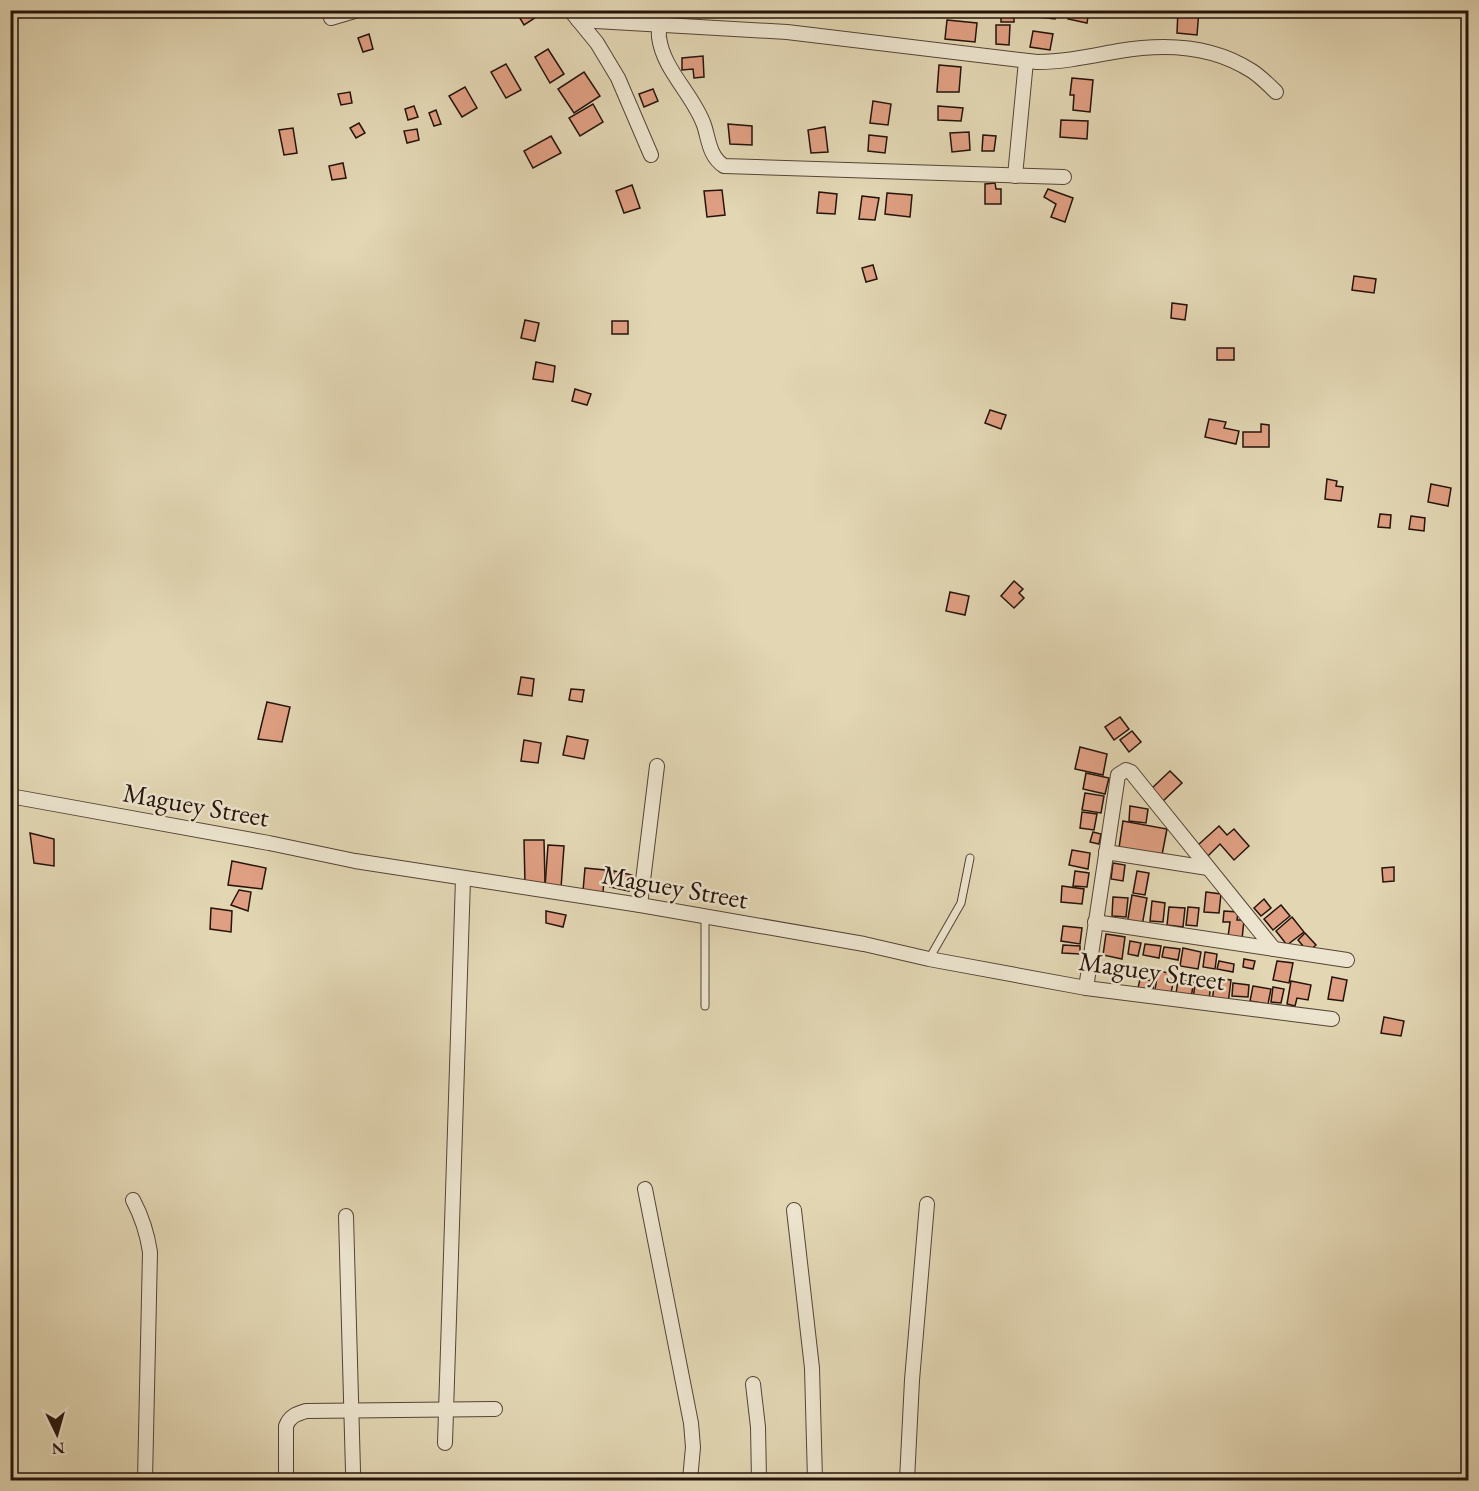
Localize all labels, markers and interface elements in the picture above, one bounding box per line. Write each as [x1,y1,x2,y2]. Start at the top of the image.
street label: Maguey Street [120,774,272,835]
street label: Maguey Street [599,856,751,917]
street label: Maguey Street [1077,943,1228,998]
north arrow [27,1404,87,1464]
text: N [51,1437,66,1459]

